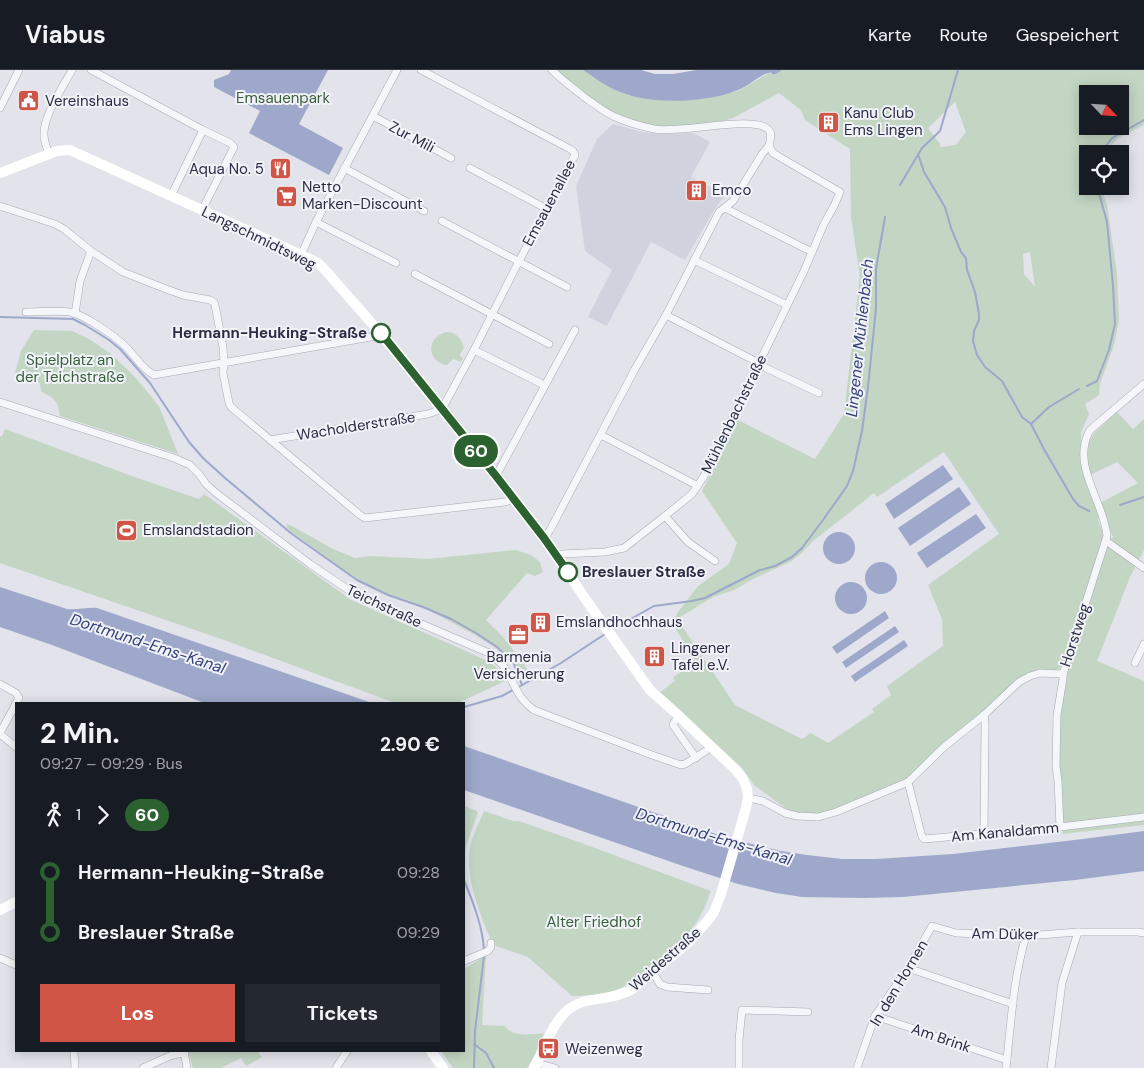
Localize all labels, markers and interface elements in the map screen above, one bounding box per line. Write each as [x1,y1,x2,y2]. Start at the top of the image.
text: Viabus [25,19,106,50]
text: Karte [868,23,912,47]
text: Route [940,23,988,47]
text: Gespeichert [1016,23,1119,47]
north arrow [1079,85,1129,135]
map controls [1079,85,1129,195]
park label: Emsauenpark [236,88,330,108]
public building icon: Vereinshaus [17,89,41,113]
place label: Vereinshaus [45,91,129,111]
place label: Kanu Club Ems Lingen [844,103,923,140]
building icon: Kanu Club Ems Lingen [816,110,840,134]
street label: Zur Mili [385,117,439,157]
button: locate [1079,145,1129,195]
street label: Emsauenallee [518,156,580,250]
restaurant icon: Aqua No. 5 [268,157,292,181]
place label: Aqua No. 5 [189,159,264,179]
place label: Netto Marken-Discount [302,177,423,214]
building icon: Emco [684,178,708,202]
place label: Emco [712,180,751,200]
supermarket icon: Netto Marken-Discount [274,184,298,208]
street label: Langschmidtsweg [198,202,320,274]
water label: Lingener Mühlenbach [841,258,878,418]
place label: Hermann-Heuking-Straße [172,323,367,343]
marker: Hermann-Heuking-Straße [371,323,391,343]
park label: Spielplatz an der Teichstraße [16,350,124,387]
street label: Mühlenbachstraße [696,351,772,477]
street label: Wacholderstraße [295,407,417,445]
line badge: 60 [454,435,498,467]
text: 60 [464,439,488,463]
sports icon: Emslandstadion [115,518,139,542]
place label: Emslandstadion [143,520,254,540]
marker: Breslauer Straße [558,562,578,582]
place label: Breslauer Straße [582,562,705,582]
street label: Teichstraße [343,580,425,632]
street label: Horstweg [1055,601,1095,669]
water label: Dortmund-Ems-Kanal [68,608,229,679]
building icon: Emslandhochhaus [528,610,552,634]
place label: Emslandhochhaus [556,612,683,632]
office icon: Barmenia Versicherung [507,622,531,646]
place label: Lingener Tafel e.V. [671,638,731,675]
building icon: Lingener Tafel e.V. [643,645,667,669]
place label: Barmenia Versicherung [473,647,565,684]
text: 2 Min. [40,715,120,752]
text: 2.90 € [380,732,440,757]
text: 09:27 – 09:29 · Bus [40,753,183,774]
icon: walk [40,801,68,829]
icon: forward [89,801,117,829]
text: 60 [135,803,159,827]
water label: Dortmund-Ems-Kanal [633,803,795,870]
text: 1 [76,804,81,825]
street label: Am Kanaldamm [950,817,1060,847]
text: Hermann-Heuking-Straße [78,860,325,885]
text: 09:28 [397,862,440,883]
park label: Alter Friedhof [547,912,641,932]
text: Breslauer Straße [78,920,234,945]
text: 09:29 [397,922,440,943]
street label: Weidestraße [625,922,705,996]
street label: Am Düker [971,923,1039,945]
street label: In den Hornen [865,936,933,1030]
button: Los [40,984,235,1042]
button: Tickets [245,984,440,1042]
street label: Am Brink [909,1019,974,1058]
bus stop icon: Weizenweg [537,1037,561,1061]
place label: Weizenweg [565,1039,643,1059]

